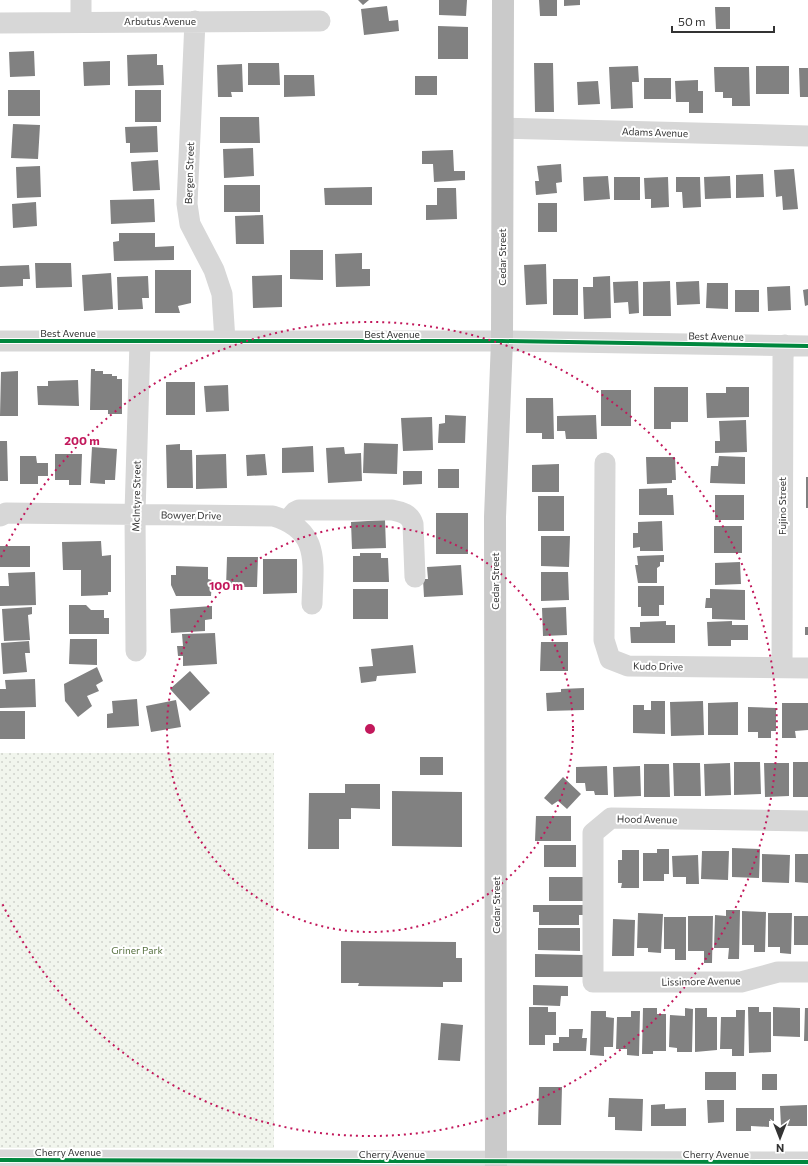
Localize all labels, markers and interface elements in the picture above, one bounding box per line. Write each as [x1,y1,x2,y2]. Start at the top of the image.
scale bar [672,8,774,34]
text: 50 m [678,14,706,28]
street label: Arbutus Avenue [124,15,196,27]
street label: Adams Avenue [622,125,688,139]
street label: Bergen Street [182,142,196,204]
street label: Cedar Street [496,228,508,286]
street label: Best Avenue [40,327,96,339]
street label: Best Avenue [364,328,420,340]
street label: Best Avenue [688,330,744,342]
text: 200 m [64,433,100,447]
street label: McIntyre Street [129,460,143,532]
street label: Fujino Street [776,477,788,535]
street label: Bowyer Drive [161,508,221,522]
street label: Cedar Street [489,552,501,610]
text: 100 m [209,578,243,592]
street label: Kudo Drive [633,660,683,672]
centre of rings [363,722,377,736]
street label: Hood Avenue [617,812,677,826]
street label: Cedar Street [490,876,502,934]
park label: Griner Park [111,944,163,956]
street label: Lissimore Avenue [661,974,741,988]
north arrow [760,1118,800,1158]
text: N [776,1142,784,1155]
street label: Cherry Avenue [35,1146,101,1158]
street label: Cherry Avenue [359,1148,425,1160]
street label: Cherry Avenue [683,1148,749,1160]

